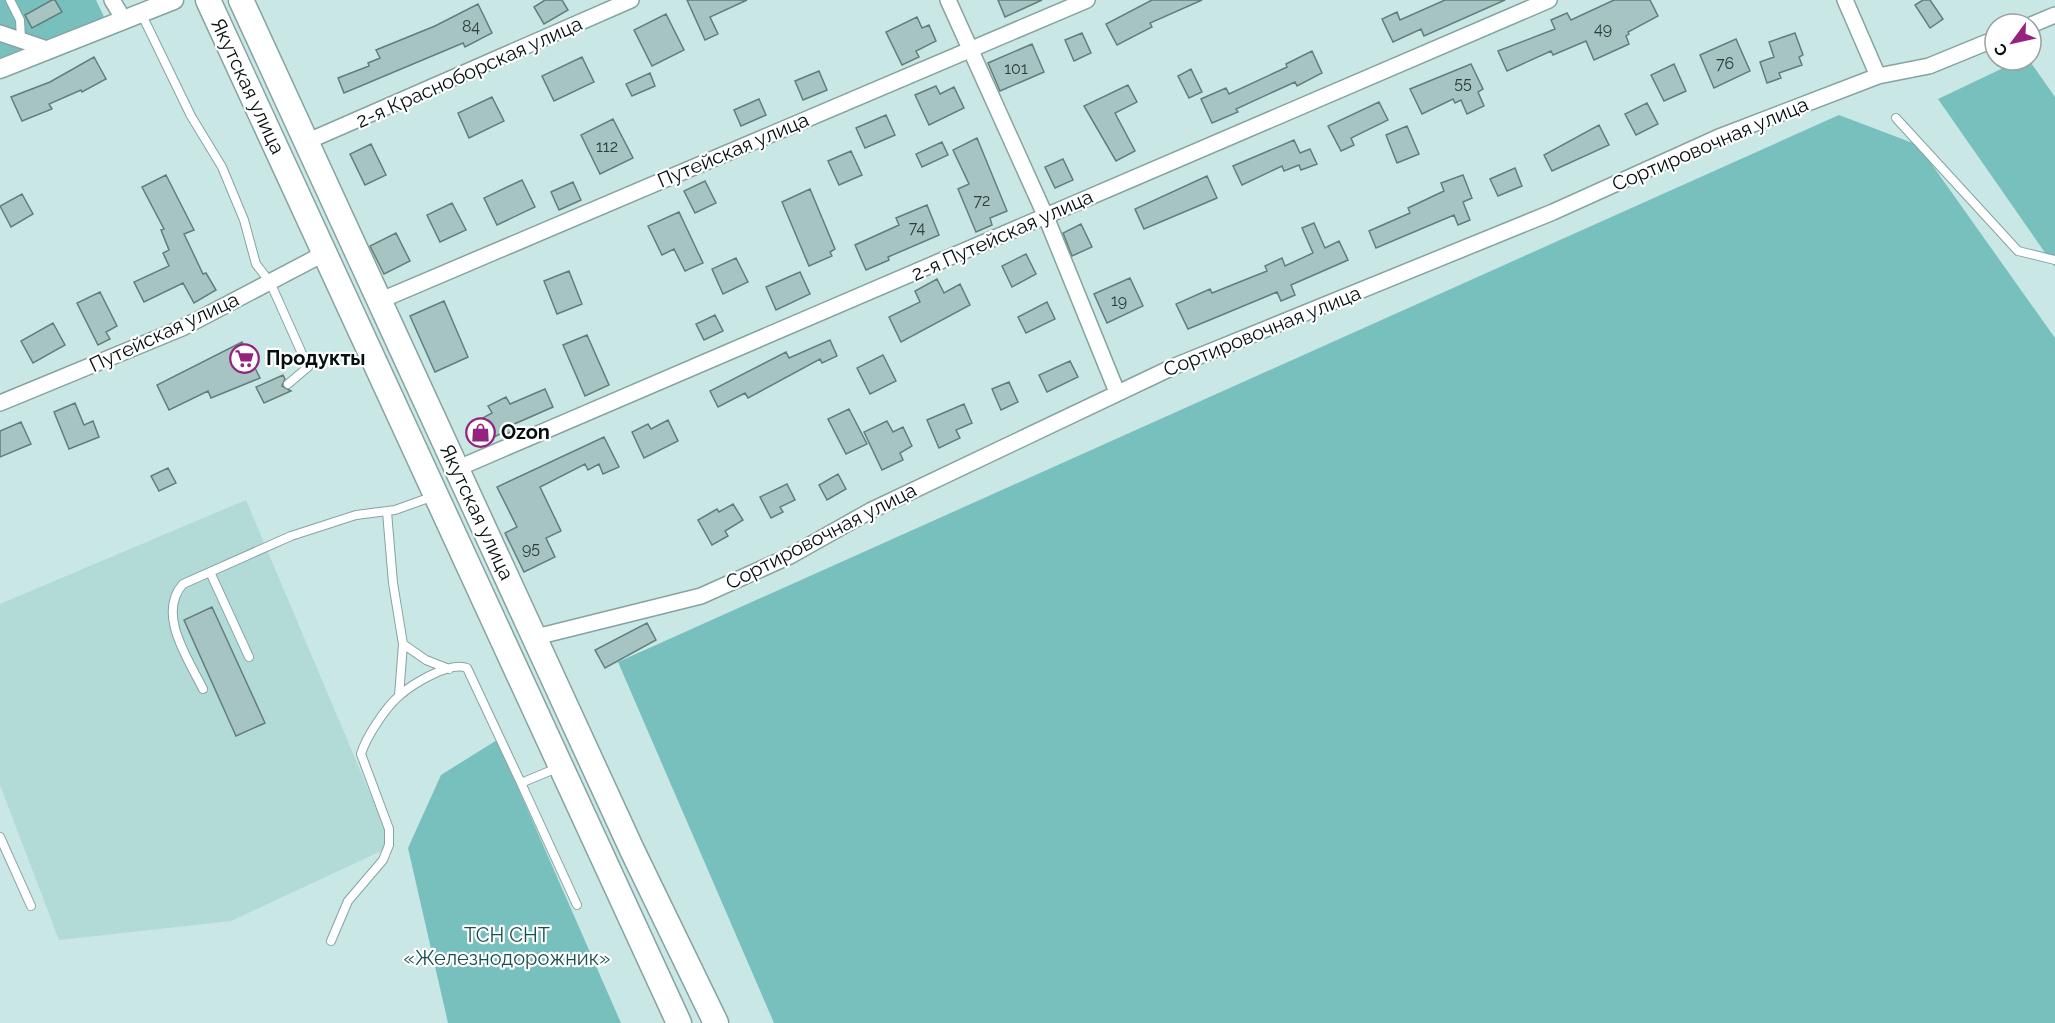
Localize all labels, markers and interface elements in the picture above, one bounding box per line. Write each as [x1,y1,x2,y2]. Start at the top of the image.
street label: 2-я Красноборская улица [352,11,586,133]
north arrow [1983,12,2043,72]
street label: Якутская улица [206,14,290,158]
house number: 84 [462,17,480,36]
house number: 49 [1594,19,1612,38]
text: С [1990,40,2012,60]
house number: 76 [1716,54,1734,73]
house number: 101 [1004,59,1028,78]
house number: 55 [1454,74,1472,93]
street label: Сортировочная улица [1608,92,1812,196]
street label: Путейская улица [654,107,812,193]
house number: 112 [596,137,618,156]
street label: 2-я Путейская улица [907,184,1097,286]
house number: 72 [974,191,990,210]
house number: 74 [909,218,925,237]
street label: Сортировочная улица [1160,280,1364,382]
street label: Путейская улица [86,287,242,377]
house number: 19 [1111,291,1127,310]
supermarket icon: Продукты [229,342,261,374]
place label: Продукты [266,346,366,370]
shop icon: Ozon [464,416,496,448]
place label: Ozon [501,420,550,444]
street label: Якутская улица [435,440,519,584]
street label: Сортировочная улица [722,478,920,594]
house number: 95 [522,539,540,558]
park label: ТСН СНТ «Железнодорожник» [403,923,611,970]

